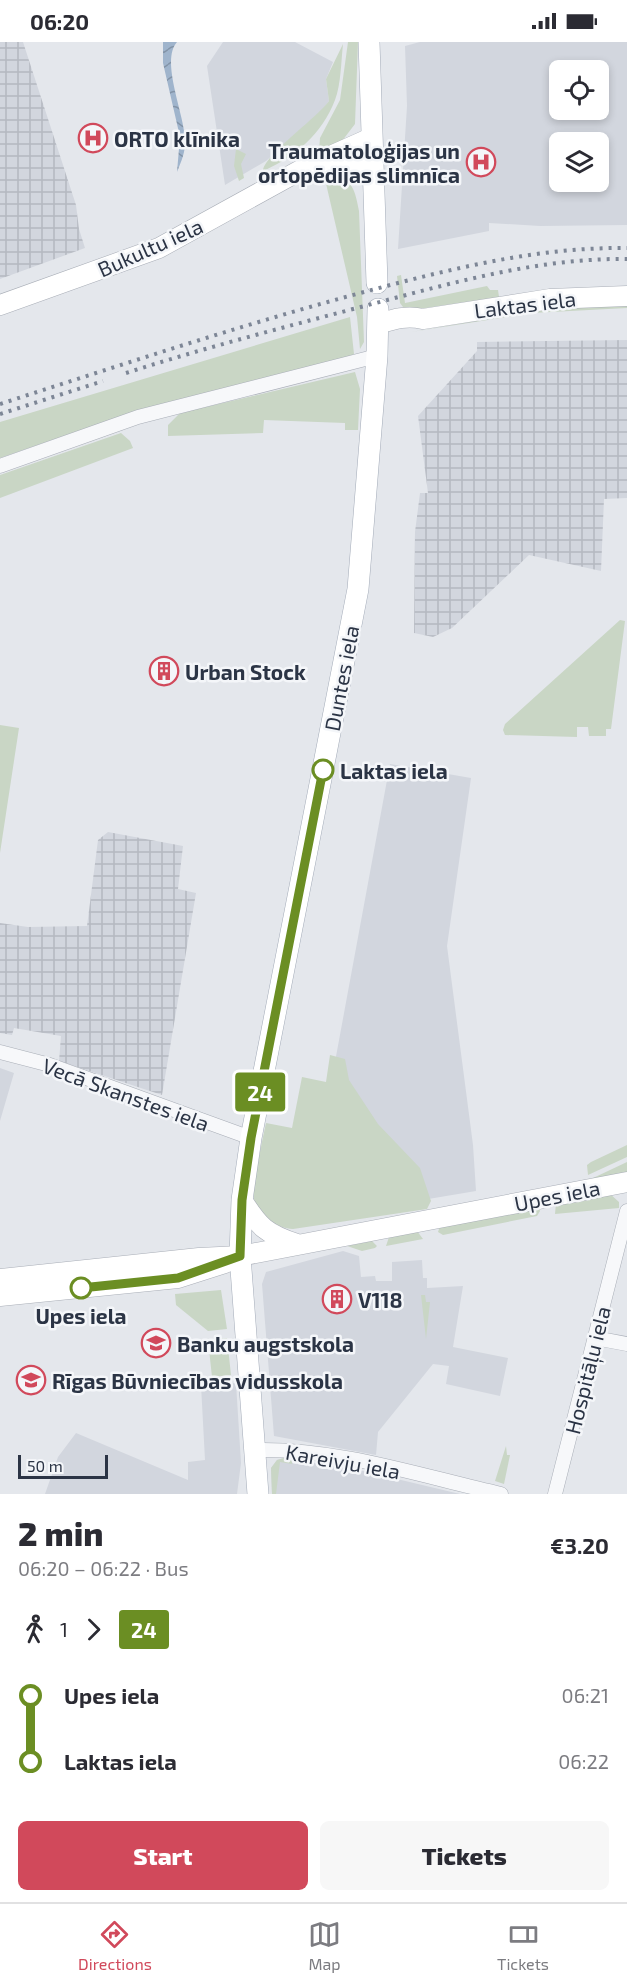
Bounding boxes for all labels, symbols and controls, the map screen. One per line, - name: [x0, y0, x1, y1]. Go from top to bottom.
- text: 06:20: [30, 8, 89, 34]
- map controls: [549, 60, 609, 192]
- button: locate: [549, 60, 609, 120]
- hospital icon: ORTO klīnika: [77, 122, 109, 154]
- place label: ORTO klīnika: [114, 126, 240, 151]
- button: layers: [549, 132, 609, 192]
- place label: Traumatoloģijas un ortopēdijas slimnīca: [258, 138, 460, 187]
- hospital icon: Traumatoloģijas un ortopēdijas slimnīca: [465, 146, 497, 178]
- street label: Bukultu iela: [93, 213, 207, 281]
- street label: Laktas iela: [473, 285, 577, 323]
- street label: Duntes iela: [319, 623, 363, 733]
- building icon: Urban Stock: [148, 655, 180, 687]
- place label: Urban Stock: [185, 659, 306, 684]
- place label: Laktas iela: [340, 758, 448, 783]
- marker: Laktas iela: [312, 759, 334, 781]
- street label: Vecā Skanstes iela: [39, 1052, 213, 1136]
- line badge: 24: [233, 1072, 287, 1112]
- text: 24: [247, 1080, 273, 1105]
- street label: Upes iela: [512, 1174, 602, 1216]
- marker: Upes iela: [70, 1277, 92, 1299]
- building icon: V118: [321, 1283, 353, 1315]
- place label: V118: [358, 1287, 403, 1312]
- place label: Upes iela: [35, 1303, 127, 1328]
- street label: Hospitāļu iela: [559, 1304, 617, 1437]
- school or university icon: Banku augstskola: [140, 1327, 172, 1359]
- place label: Banku augstskola: [177, 1331, 354, 1356]
- school or university icon: Rīgas Būvniecības vidusskola: [15, 1364, 47, 1396]
- place label: Rīgas Būvniecības vidusskola: [52, 1368, 343, 1393]
- street label: Kareivju iela: [284, 1439, 402, 1484]
- scale bar: [18, 1452, 108, 1480]
- text: 50 m: [27, 1456, 63, 1475]
- text: 2 min: [18, 1513, 103, 1553]
- text: €3.20: [550, 1532, 609, 1558]
- text: 06:20 – 06:22 · Bus: [18, 1556, 189, 1580]
- icon: walk: [18, 1613, 51, 1646]
- icon: forward: [77, 1613, 110, 1646]
- text: 1: [60, 1617, 68, 1641]
- text: 24: [131, 1617, 157, 1642]
- text: Upes iela: [64, 1682, 159, 1708]
- text: 06:21: [562, 1683, 609, 1707]
- text: Laktas iela: [64, 1748, 177, 1774]
- text: 06:22: [558, 1749, 609, 1773]
- button: Start: [18, 1821, 308, 1890]
- button: Tickets: [320, 1821, 609, 1890]
- tab: Directions: [78, 1918, 152, 1973]
- tab: Map: [308, 1918, 341, 1973]
- tab: Tickets: [497, 1918, 549, 1973]

